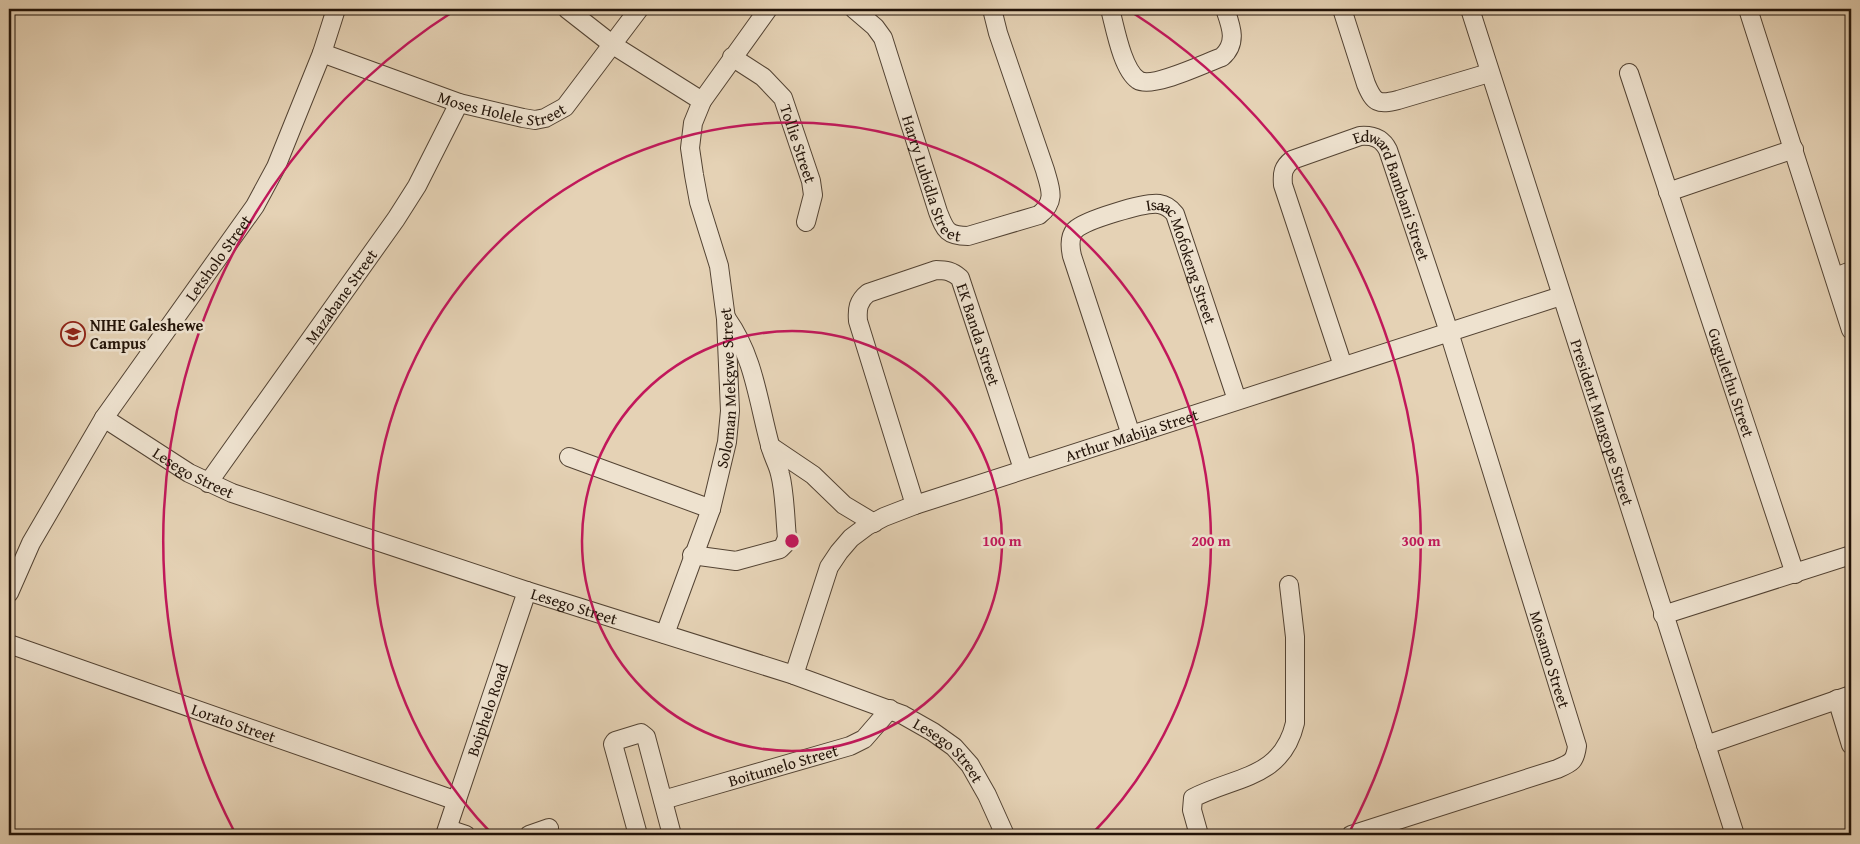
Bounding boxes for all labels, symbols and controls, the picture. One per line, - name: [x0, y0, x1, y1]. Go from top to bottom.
- street label: Moses Holele Street: [434, 84, 570, 132]
- street label: Tollie Street: [774, 101, 823, 186]
- street label: Harry Lubidla Street: [896, 112, 963, 248]
- street label: Edward Bambani Street: [1349, 124, 1436, 264]
- street label: Isaac Mofokeng Street: [1144, 192, 1223, 327]
- street label: Letsholo Street: [179, 209, 257, 306]
- street label: Mazabane Street: [299, 244, 383, 349]
- street label: EK Banda Street: [950, 280, 1007, 389]
- street label: Soloman Mekgwe Street: [709, 306, 742, 471]
- place label: NIHE Galeshewe Campus: [90, 313, 203, 355]
- school or university icon: NIHE Galeshewe Campus: [60, 321, 86, 347]
- street label: Gugulethu Street: [1702, 325, 1761, 441]
- street label: President Mangope Street: [1565, 336, 1641, 509]
- street label: Arthur Mabija Street: [1062, 402, 1202, 468]
- street label: Lesego Street: [148, 441, 238, 504]
- text: 100 m: [982, 530, 1022, 551]
- text: 200 m: [1191, 530, 1231, 551]
- text: 300 m: [1401, 530, 1441, 551]
- centre of rings: [783, 532, 801, 550]
- street label: Lesego Street: [528, 581, 621, 631]
- street label: Mosamo Street: [1524, 608, 1577, 711]
- street label: Boiphelo Road: [460, 660, 514, 759]
- street label: Lorato Street: [188, 697, 279, 749]
- street label: Lesego Street: [909, 711, 990, 788]
- street label: Boitumelo Street: [725, 738, 841, 793]

